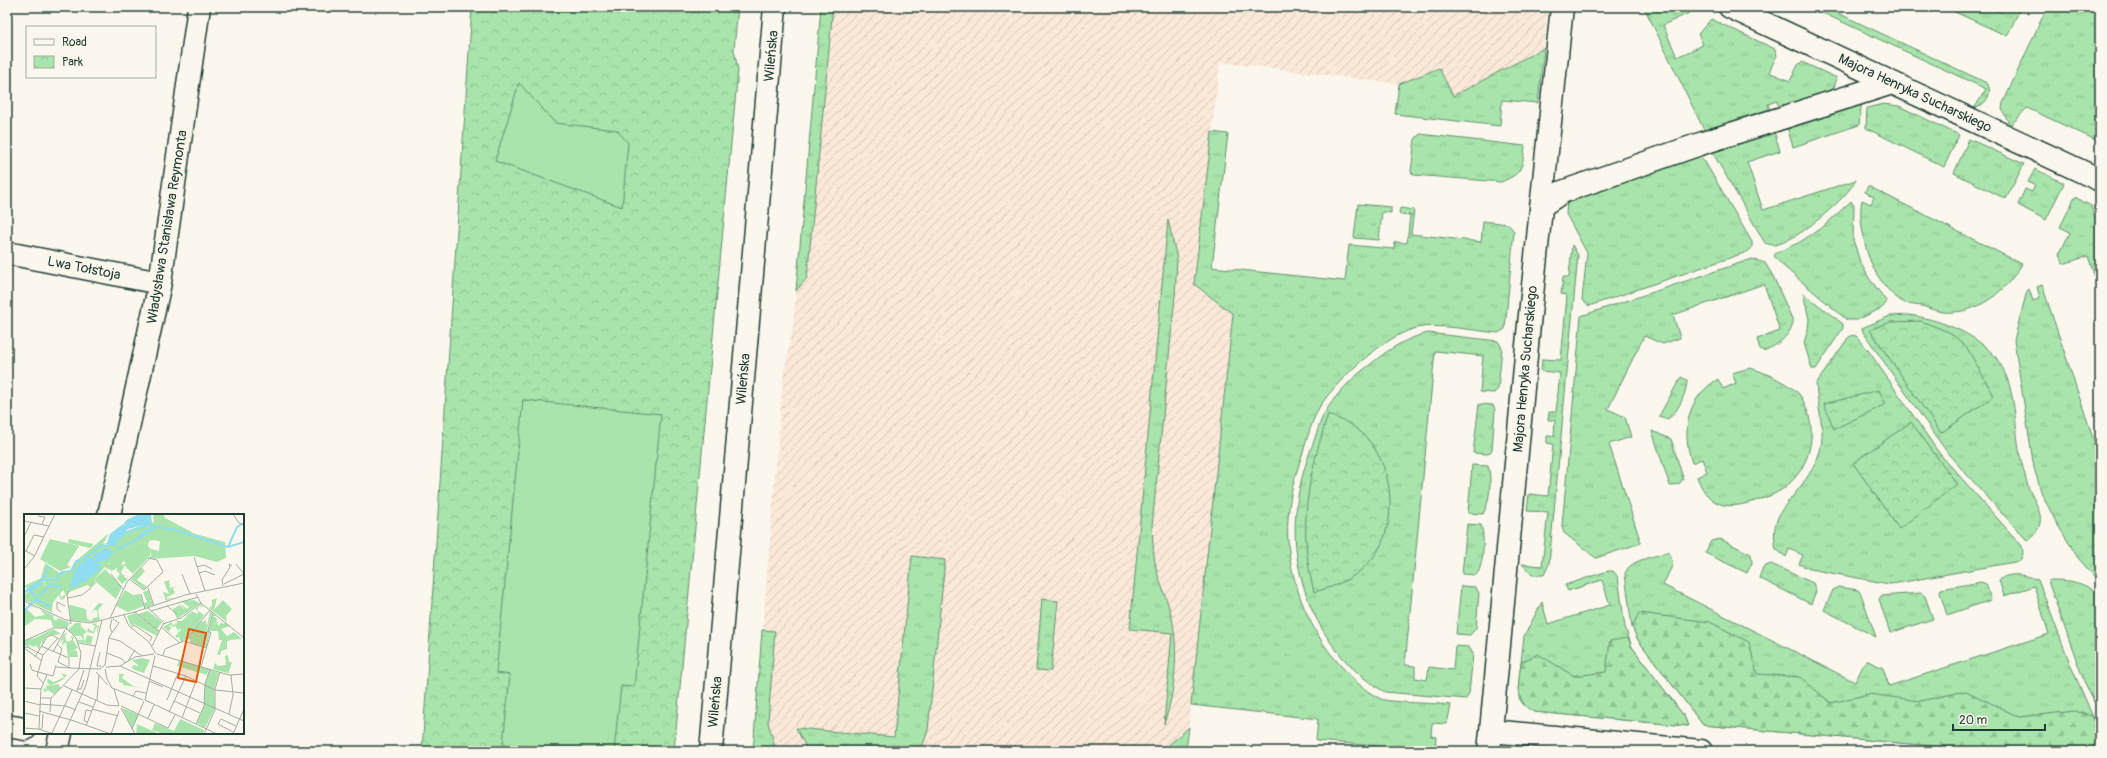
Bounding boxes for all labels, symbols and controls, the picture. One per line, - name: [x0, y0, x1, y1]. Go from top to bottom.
- legend: [26, 26, 156, 78]
- street label: Wileńska: [760, 30, 782, 82]
- text: Road: [62, 35, 87, 50]
- street label: Majora Henryka Sucharskiego: [1835, 50, 1995, 136]
- text: Park: [62, 55, 83, 70]
- street label: Władysława Stanisława Reymonta: [143, 129, 191, 325]
- street label: Lwa Tołstoja: [46, 253, 122, 283]
- street label: Majora Henryka Sucharskiego: [1509, 284, 1541, 453]
- street label: Wileńska: [732, 353, 754, 405]
- inset map: [24, 514, 244, 734]
- street label: Wileńska: [704, 676, 726, 728]
- scale bar: [1953, 706, 2045, 732]
- text: 20 m: [1959, 713, 1988, 728]

